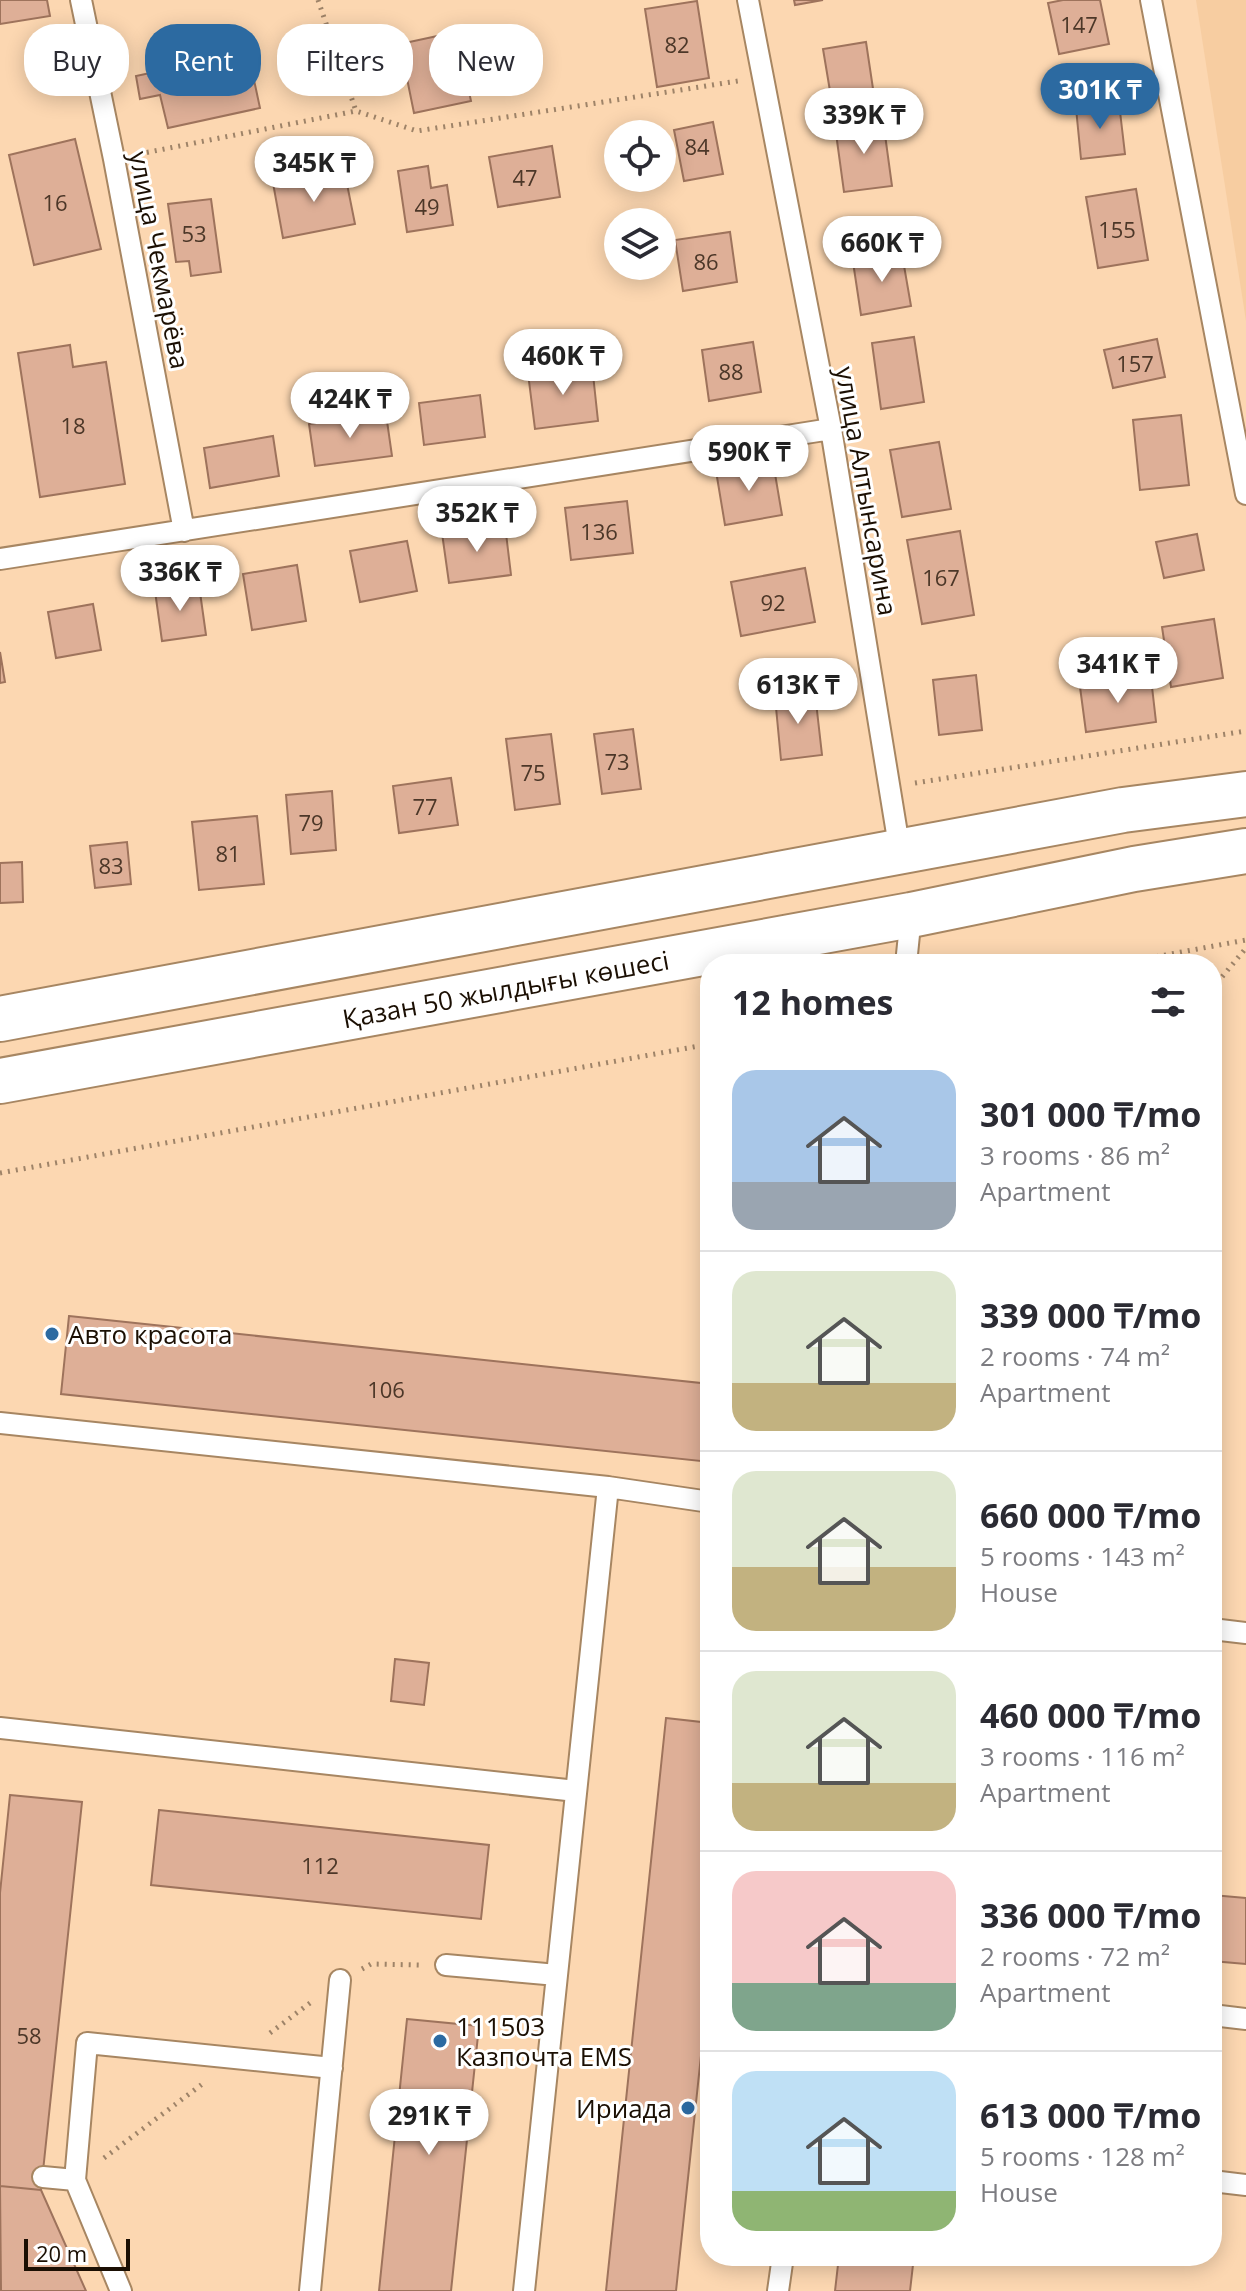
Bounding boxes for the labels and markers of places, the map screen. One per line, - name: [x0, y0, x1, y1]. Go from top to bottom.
- pin: 301K ₸: [1035, 63, 1165, 131]
- pin: 339K ₸: [799, 88, 929, 156]
- pin: 345K ₸: [249, 136, 379, 204]
- pin: 660K ₸: [817, 216, 947, 284]
- pin: 460K ₸: [498, 329, 628, 397]
- pin: 424K ₸: [285, 372, 415, 440]
- pin: 590K ₸: [684, 425, 814, 493]
- pin: 352K ₸: [412, 486, 542, 554]
- pin: 336K ₸: [115, 545, 245, 613]
- pin: 341K ₸: [1053, 637, 1183, 705]
- pin: 613K ₸: [733, 658, 863, 726]
- place label: Авто красота: [68, 1316, 233, 1352]
- marker: Авто красота: [43, 1325, 61, 1343]
- place label: 111503 Казпочта EMS: [456, 2008, 632, 2074]
- marker: 111503 Казпочта EMS: [431, 2032, 449, 2050]
- pin: 291K ₸: [364, 2089, 494, 2157]
- place label: Ириада: [576, 2090, 672, 2126]
- marker: Ириада: [679, 2099, 697, 2117]

